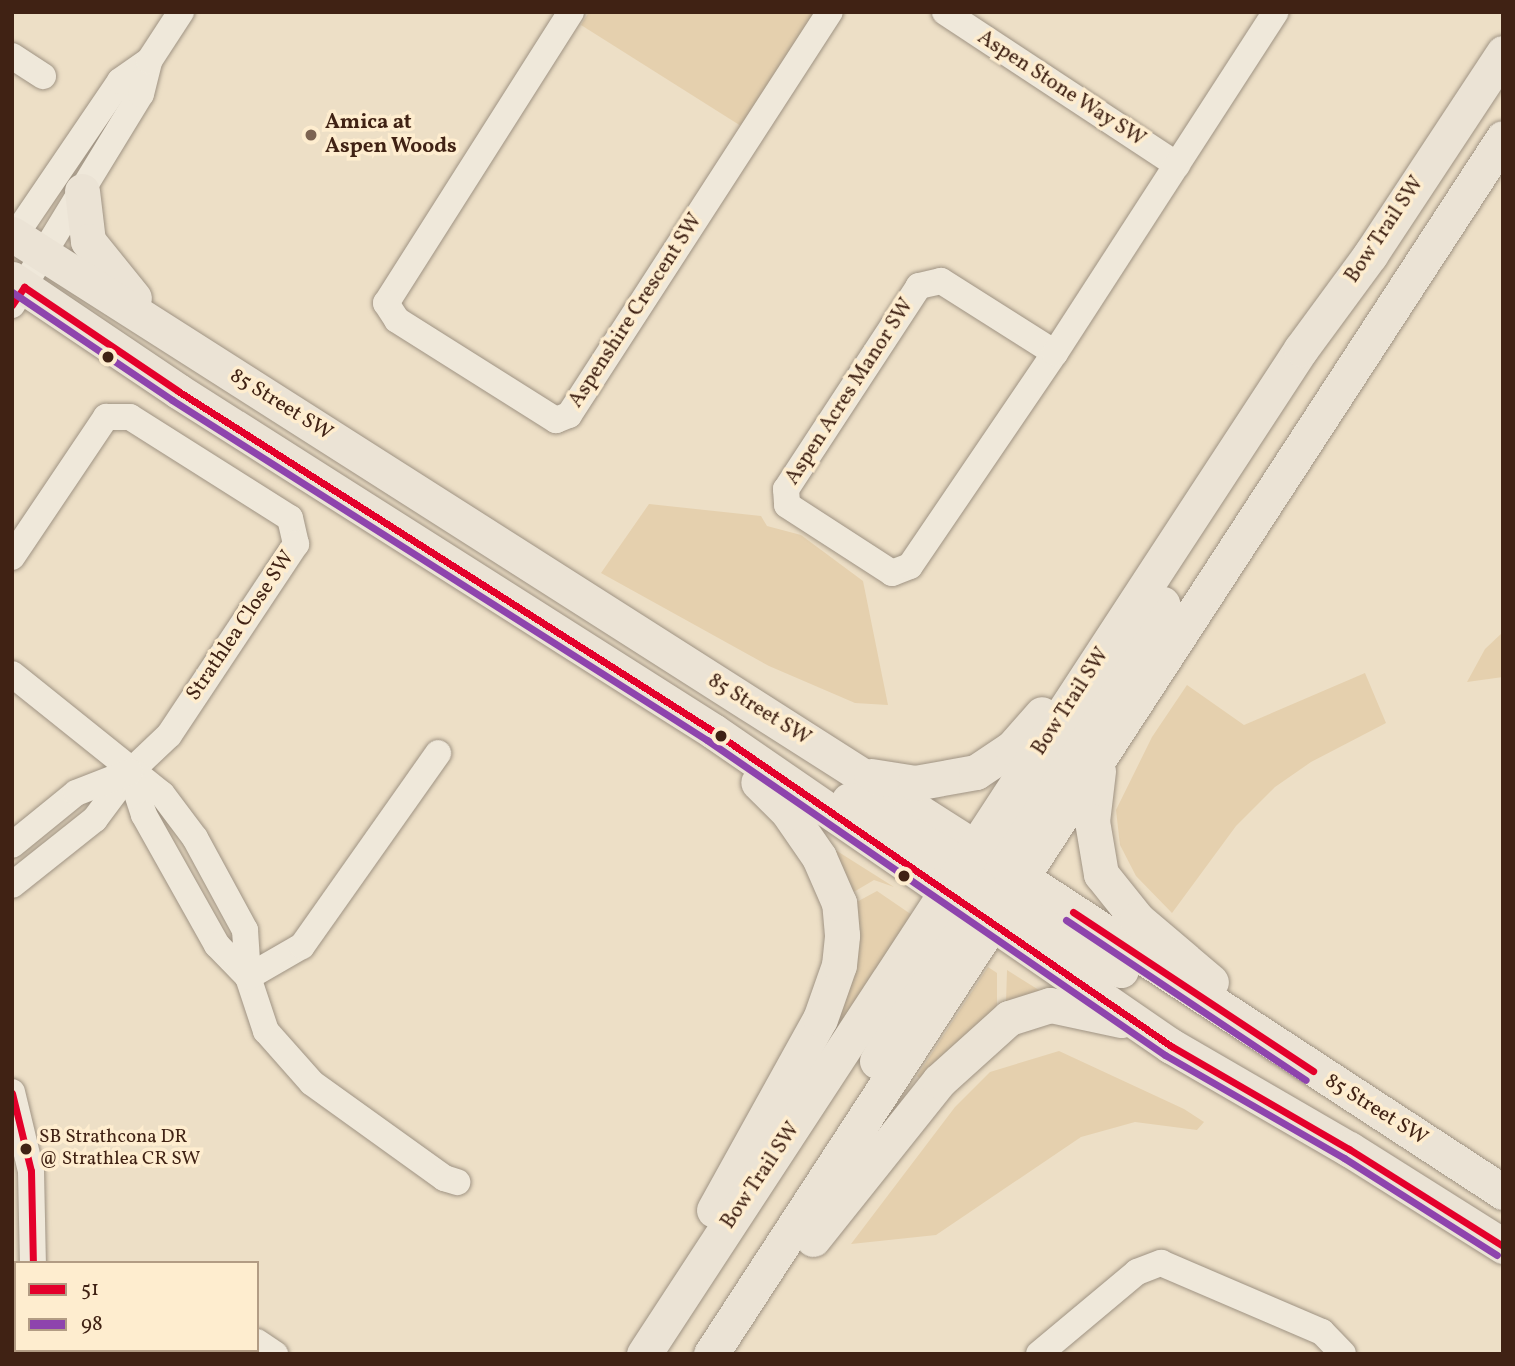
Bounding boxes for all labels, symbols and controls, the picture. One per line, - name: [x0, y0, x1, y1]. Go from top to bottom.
- street label: Aspen Stone Way SW: [972, 25, 1150, 153]
- place label: Amica at Aspen Woods: [325, 110, 457, 160]
- marker: Amica at Aspen Woods: [303, 127, 319, 143]
- street label: Bow Trail SW: [1340, 171, 1430, 289]
- street label: Aspenshire Crescent SW: [564, 209, 708, 413]
- street label: Aspen Acres Manor SW: [780, 294, 920, 490]
- unlabelled marker: [101, 350, 115, 364]
- street label: 85 Street SW: [225, 364, 337, 446]
- street label: Strathlea Close SW: [182, 546, 300, 706]
- street label: Bow Trail SW: [1027, 643, 1115, 761]
- street label: 85 Street SW: [703, 669, 815, 751]
- unlabelled marker: [714, 729, 728, 743]
- unlabelled marker: [897, 869, 911, 883]
- street label: 85 Street SW: [1320, 1069, 1432, 1151]
- street label: Bow Trail SW: [716, 1117, 806, 1235]
- place label: SB Strathcona DR @ Strathlea CR SW: [39, 1127, 200, 1171]
- marker: SB Strathcona DR @ Strathlea CR SW: [19, 1142, 33, 1156]
- legend: [14, 1261, 259, 1352]
- text: 51: [81, 1275, 99, 1304]
- text: 98: [81, 1310, 103, 1339]

